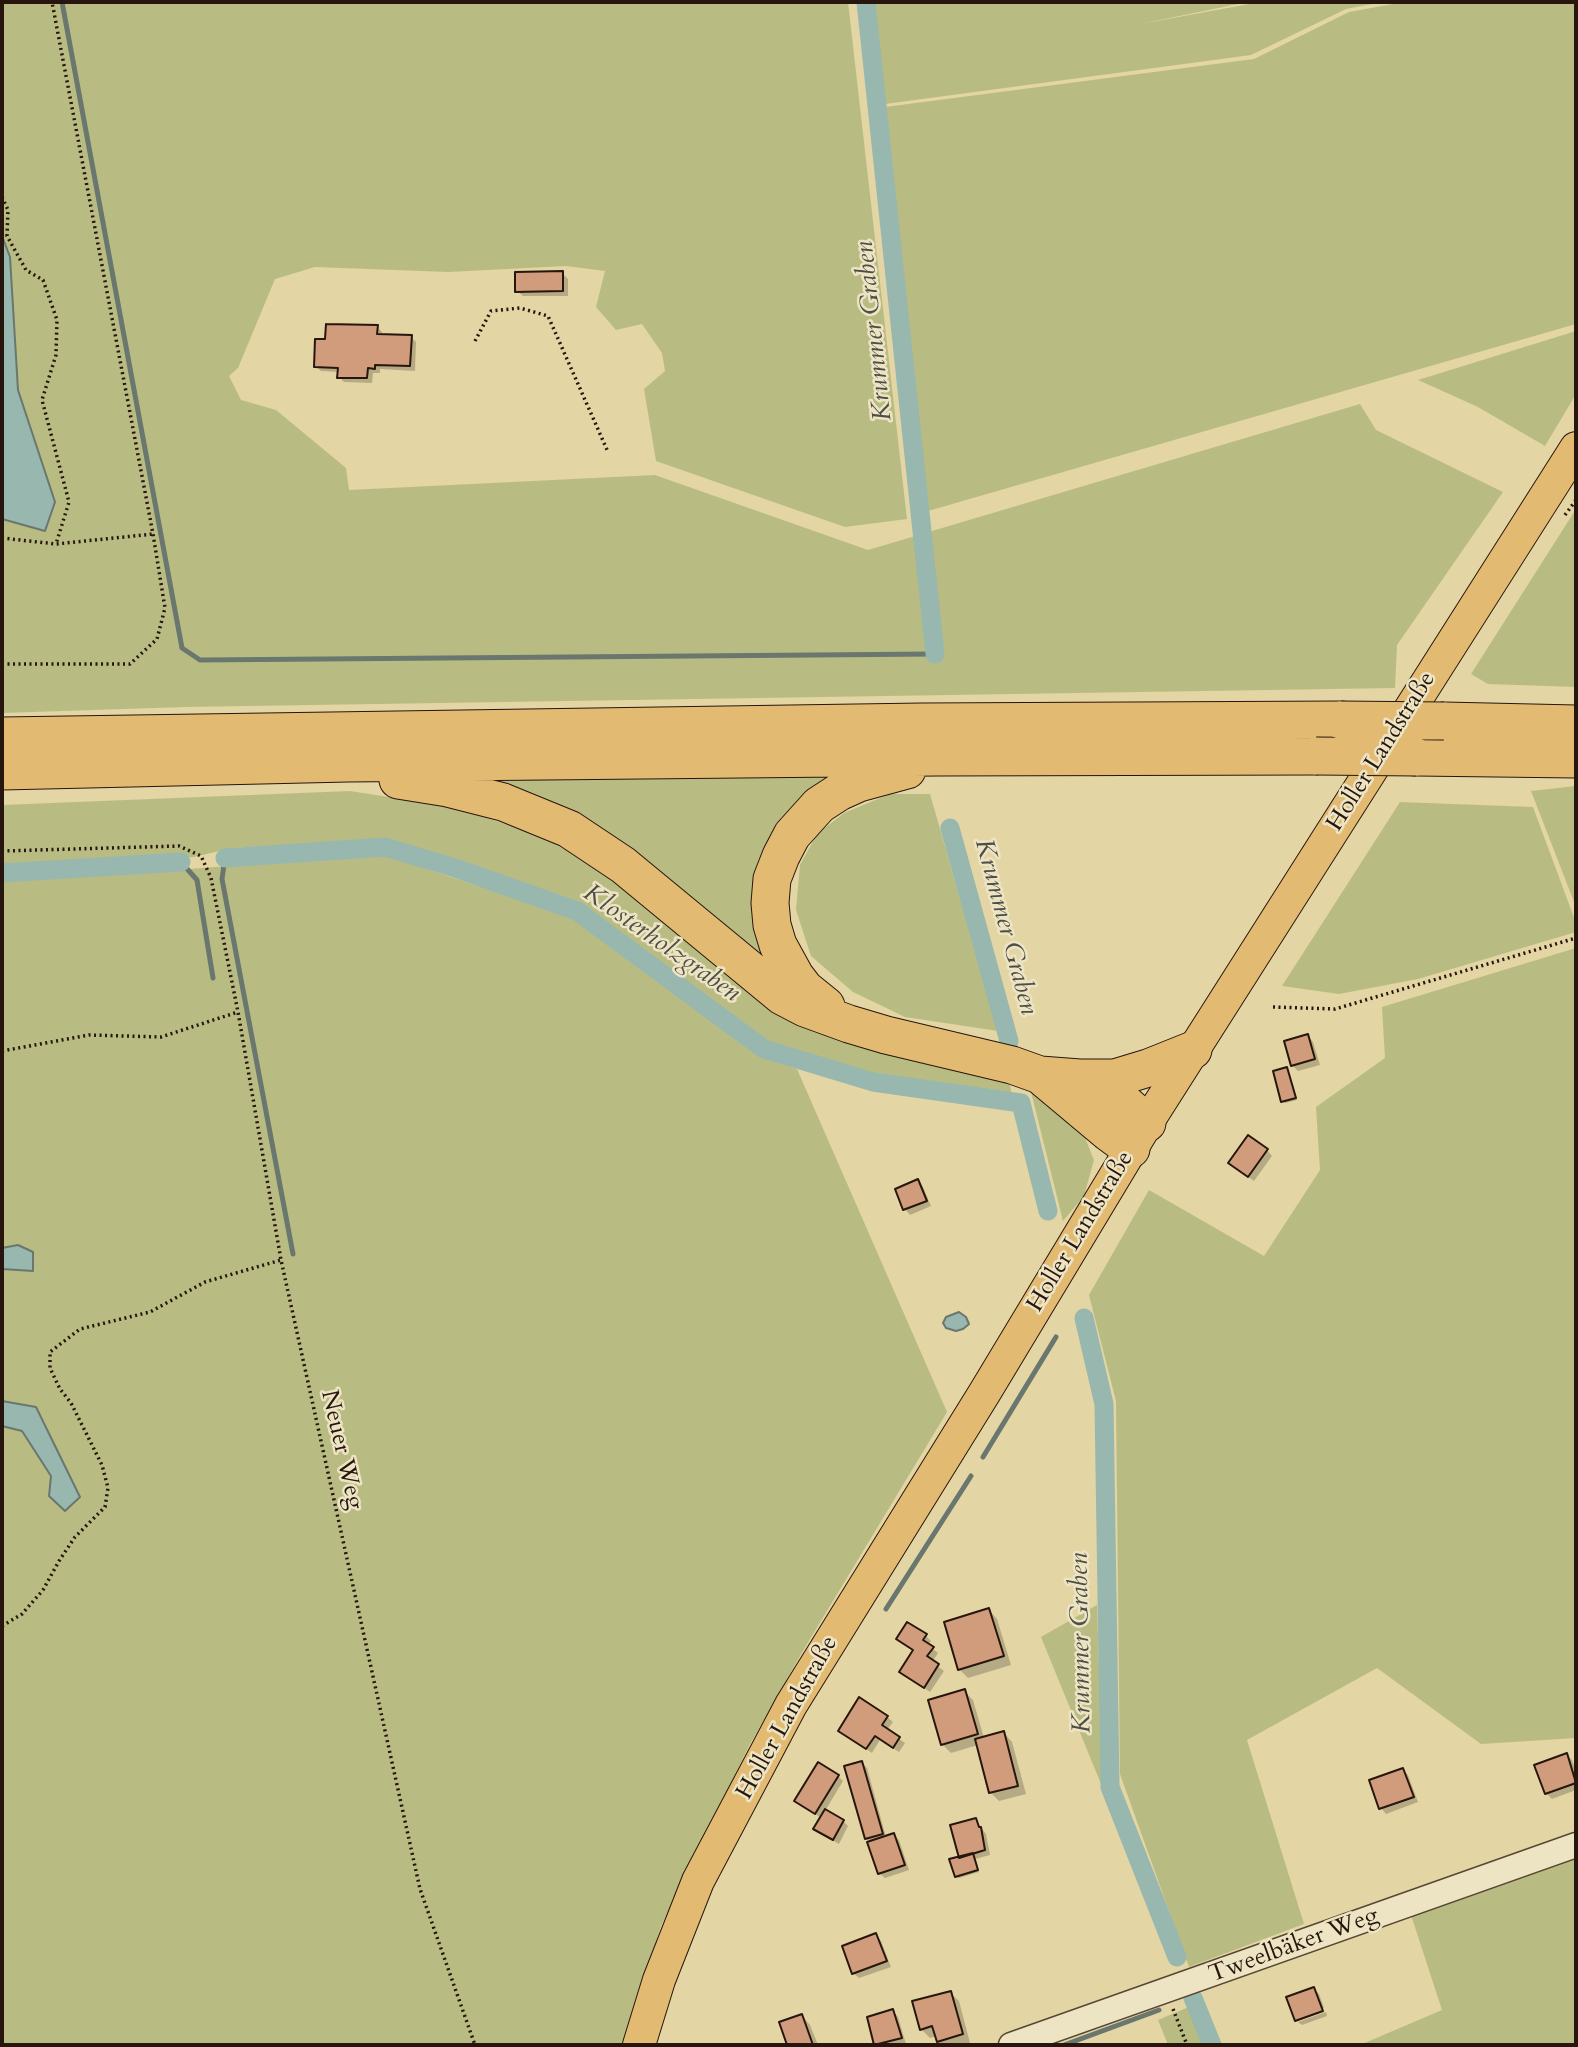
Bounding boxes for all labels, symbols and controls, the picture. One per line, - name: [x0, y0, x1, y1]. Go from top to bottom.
- water label: Krummer Graben: [850, 240, 900, 422]
- street label: Holler Landstraße: [1321, 667, 1443, 837]
- water label: Krummer Graben: [967, 836, 1043, 1018]
- water label: Klosterholzgraben: [576, 878, 746, 1010]
- street label: Holler Landstraße: [1022, 1146, 1140, 1318]
- street label: Neuer Weg: [313, 1388, 369, 1512]
- water label: Krummer Graben: [1065, 1552, 1099, 1734]
- street label: Holler Landstraße: [731, 1631, 845, 1805]
- street label: Tweelbäker Weg: [1205, 1902, 1383, 1990]

